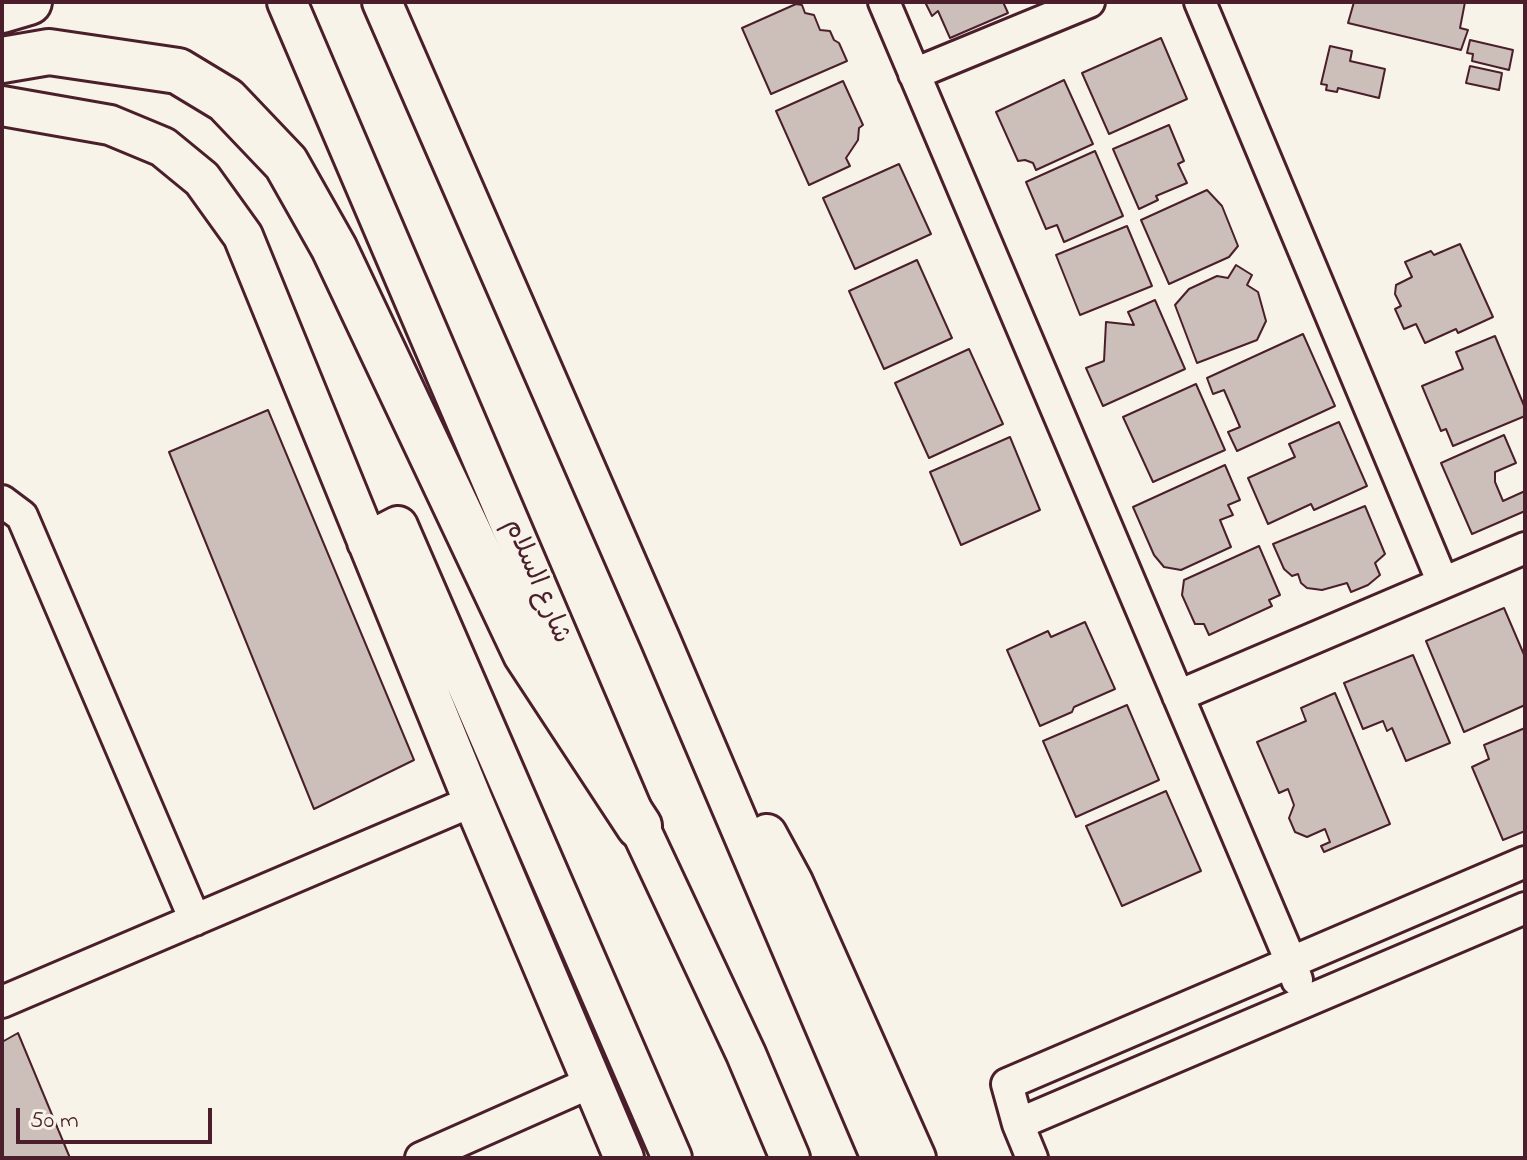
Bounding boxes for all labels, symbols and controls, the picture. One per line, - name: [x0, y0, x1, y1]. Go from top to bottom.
- street label: شارع السلام: [495, 515, 575, 649]
- scale bar: [20, 1092, 216, 1142]
- text: 50 m: [30, 1104, 79, 1139]

